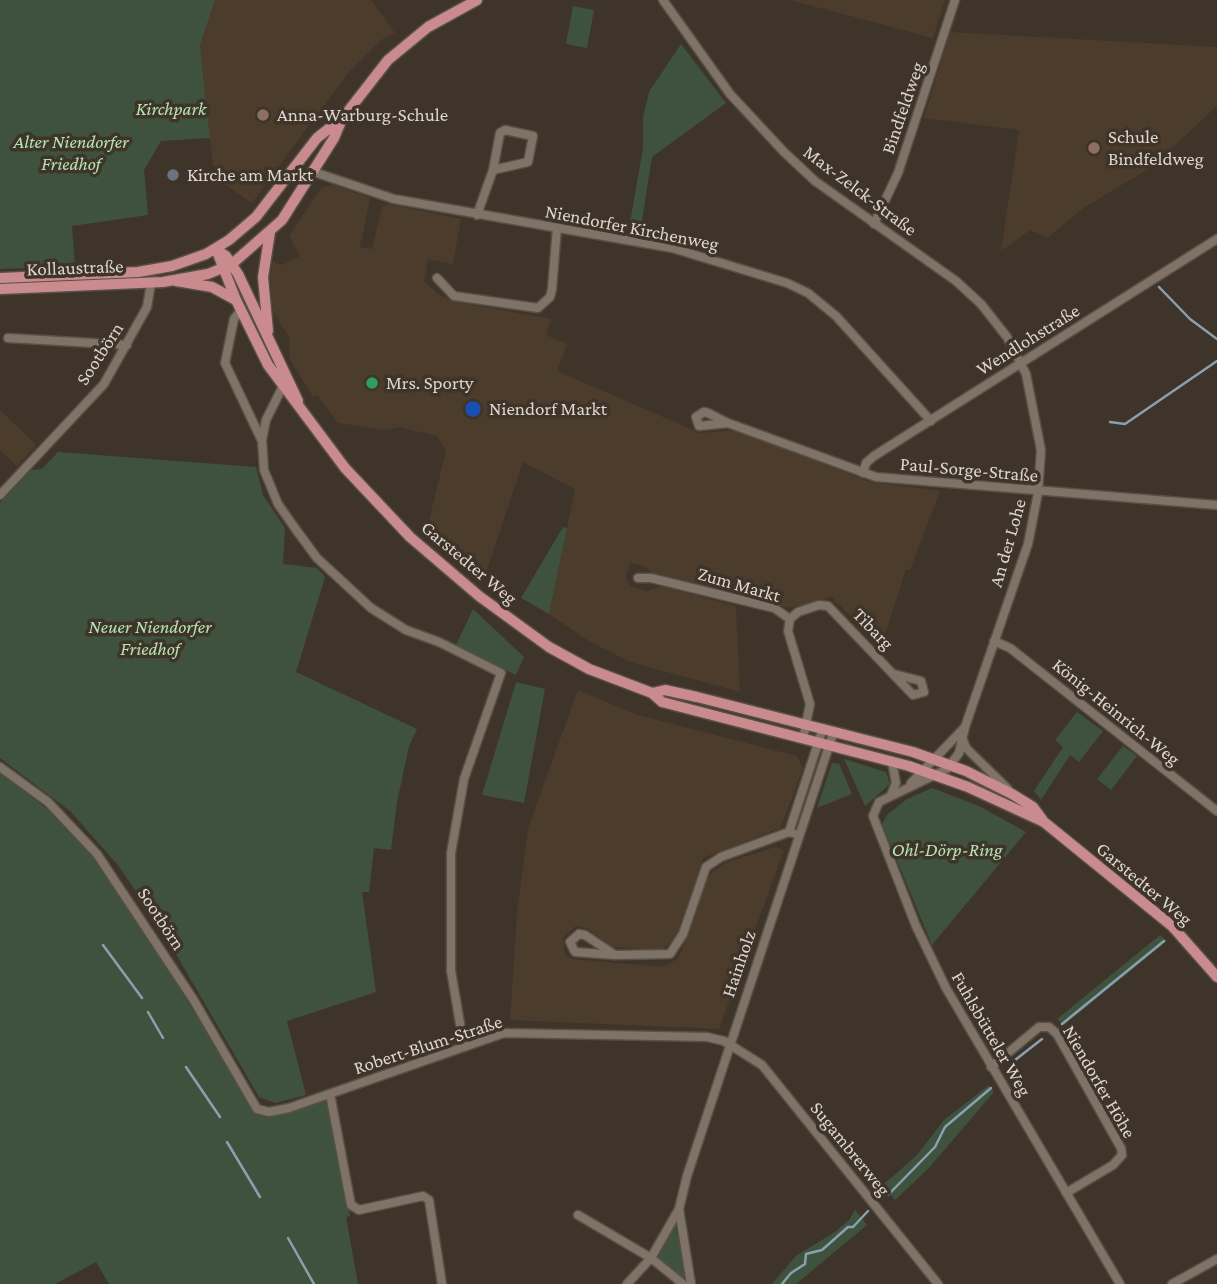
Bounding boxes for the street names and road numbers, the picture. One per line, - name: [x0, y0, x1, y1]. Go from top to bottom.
- street label: Bindfeldweg: [877, 59, 929, 157]
- street label: Max-Zelck-Straße: [799, 141, 921, 241]
- street label: Niendorfer Kirchenweg: [543, 200, 721, 256]
- street label: Kollaustraße: [26, 255, 124, 281]
- street label: Wendlohstraße: [972, 299, 1084, 381]
- street label: Sootbörn: [71, 318, 129, 390]
- street label: Paul-Sorge-Straße: [899, 453, 1039, 487]
- street label: An der Lohe: [985, 496, 1031, 590]
- street label: Garstedter Weg: [416, 516, 522, 610]
- street label: Zum Markt: [695, 562, 783, 608]
- street label: Tibarg: [848, 603, 898, 655]
- street label: König-Heinrich-Weg: [1048, 654, 1184, 770]
- street label: Garstedter Weg: [1091, 837, 1197, 931]
- street label: Sootbörn: [132, 883, 190, 955]
- street label: Hainholz: [717, 928, 761, 1000]
- street label: Fuhlsbütteler Weg: [946, 968, 1036, 1100]
- street label: Robert-Blum-Straße: [351, 1010, 505, 1080]
- street label: Niendorfer Höhe: [1057, 1021, 1141, 1143]
- street label: Sugambrerweg: [805, 1097, 895, 1201]

